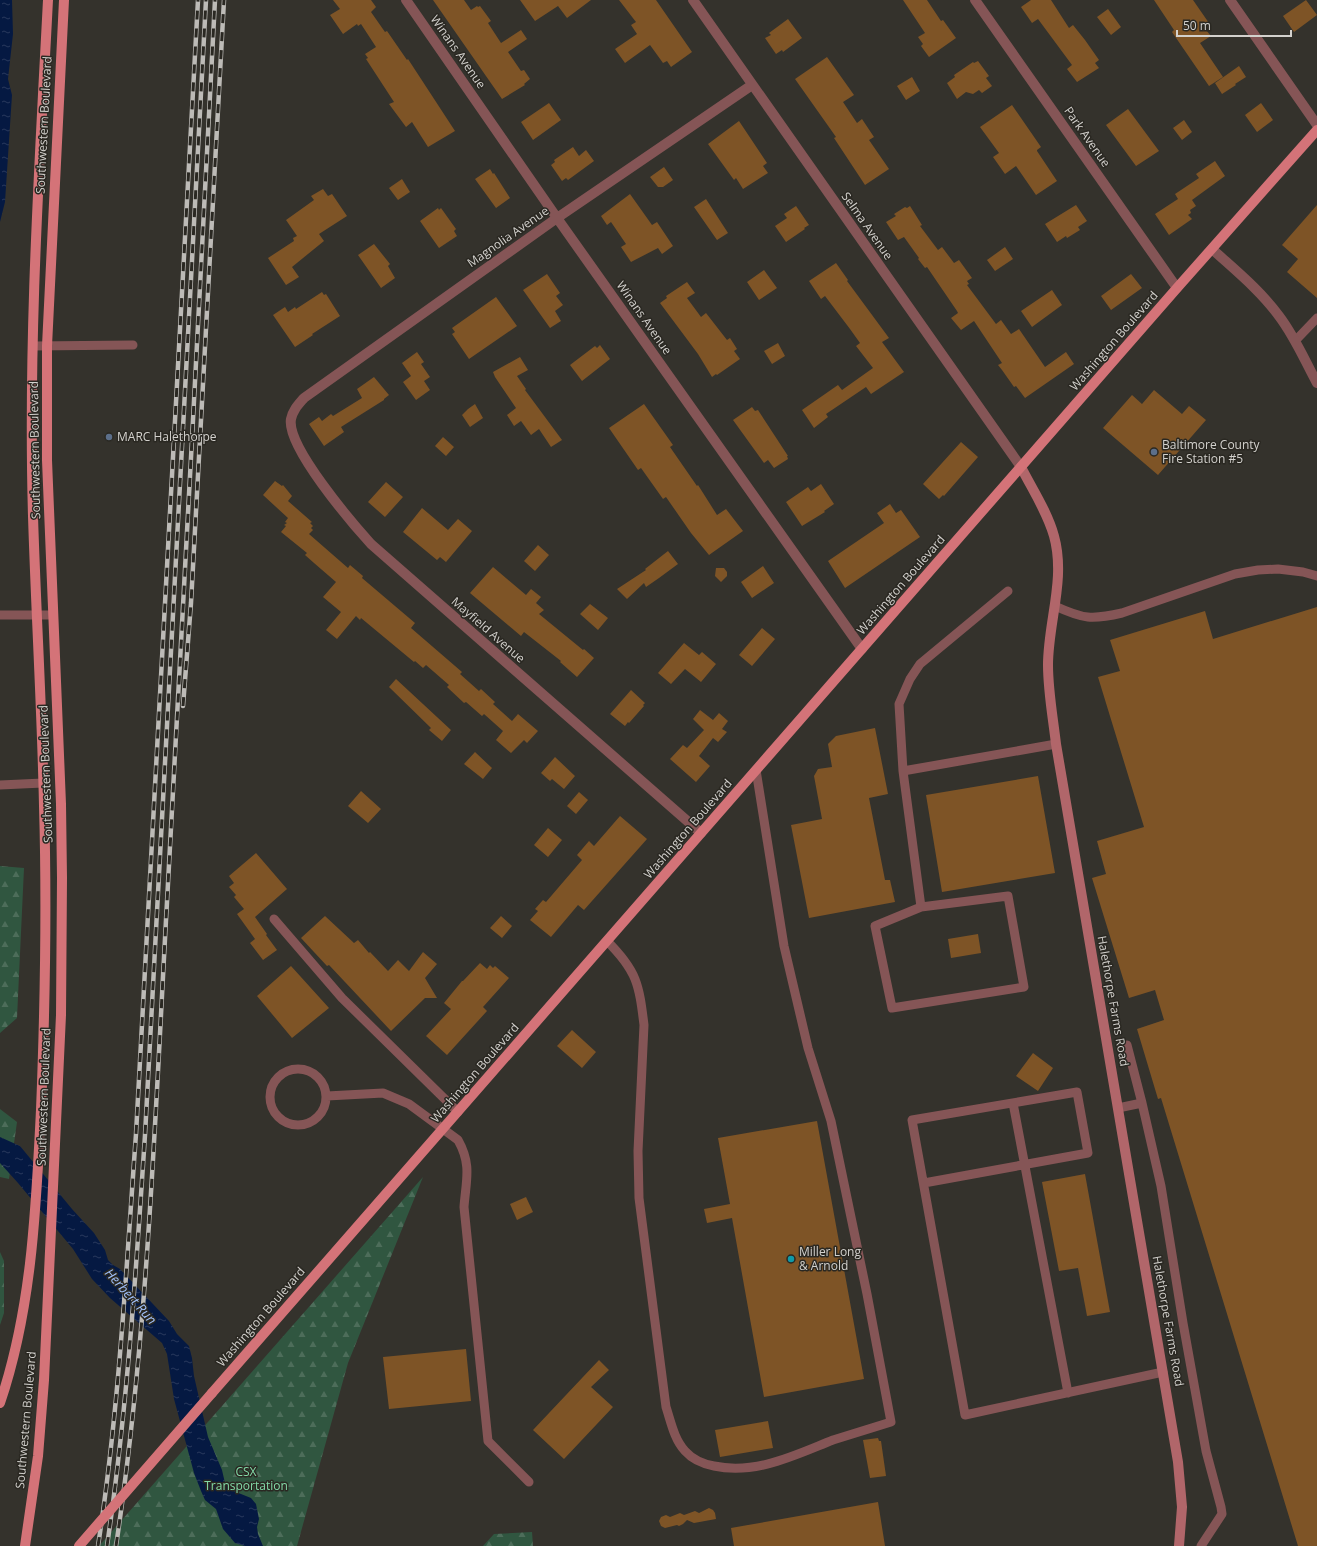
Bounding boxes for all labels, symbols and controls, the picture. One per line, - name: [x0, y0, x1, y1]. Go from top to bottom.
- street label: Winans Avenue: [427, 12, 490, 92]
- scale bar: [1177, 12, 1291, 38]
- text: 50 m: [1183, 17, 1211, 34]
- street label: Southwestern Boulevard: [31, 56, 56, 194]
- street label: Park Avenue: [1060, 103, 1115, 170]
- street label: Selma Avenue: [838, 188, 897, 263]
- street label: Magnolia Avenue: [463, 202, 552, 271]
- street label: Winans Avenue: [613, 278, 676, 358]
- street label: Washington Boulevard: [1066, 287, 1162, 394]
- street label: Southwestern Boulevard: [25, 381, 44, 519]
- place label: MARC Halethorpe: [117, 428, 217, 445]
- marker: MARC Halethorpe: [104, 432, 114, 442]
- place label: Baltimore County Fire Station #5: [1162, 436, 1261, 467]
- marker: Baltimore County Fire Station #5: [1149, 447, 1159, 457]
- street label: Washington Boulevard: [853, 531, 949, 638]
- street label: Mayfield Avenue: [448, 593, 529, 667]
- street label: Southwestern Boulevard: [35, 705, 56, 843]
- street label: Washington Boulevard: [640, 775, 736, 882]
- street label: Halethorpe Farms Road: [1094, 934, 1133, 1068]
- street label: Washington Boulevard: [427, 1019, 523, 1126]
- street label: Southwestern Boulevard: [33, 1028, 54, 1166]
- place label: Miller Long & Arnold: [799, 1243, 861, 1274]
- marker: Miller Long & Arnold: [786, 1254, 796, 1264]
- street label: Halethorpe Farms Road: [1149, 1254, 1188, 1388]
- street label: Washington Boulevard: [213, 1263, 309, 1370]
- water label: Herbert Run: [101, 1264, 161, 1328]
- street label: Southwestern Boulevard: [11, 1351, 40, 1489]
- park label: CSX Transportation: [204, 1463, 288, 1494]

